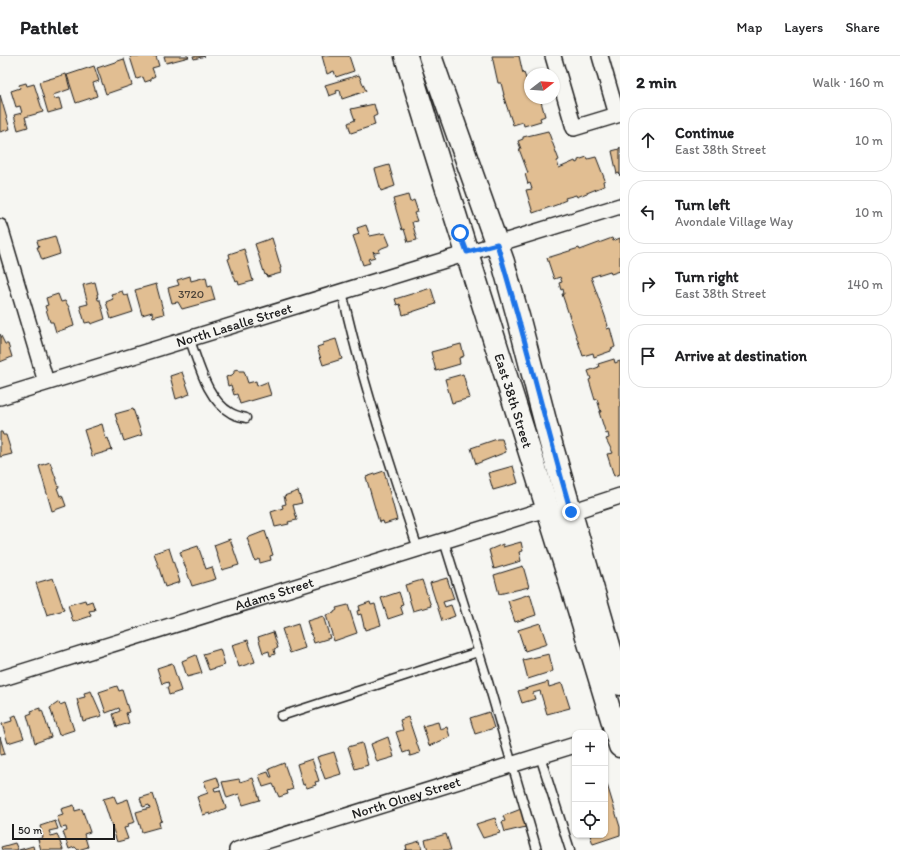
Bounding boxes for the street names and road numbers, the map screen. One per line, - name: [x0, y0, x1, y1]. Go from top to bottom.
- street label: North Lasalle Street: [174, 299, 294, 351]
- street label: East 38th Street: [490, 351, 536, 450]
- street label: Adams Street: [233, 574, 316, 614]
- street label: North Olney Street: [350, 773, 463, 823]

